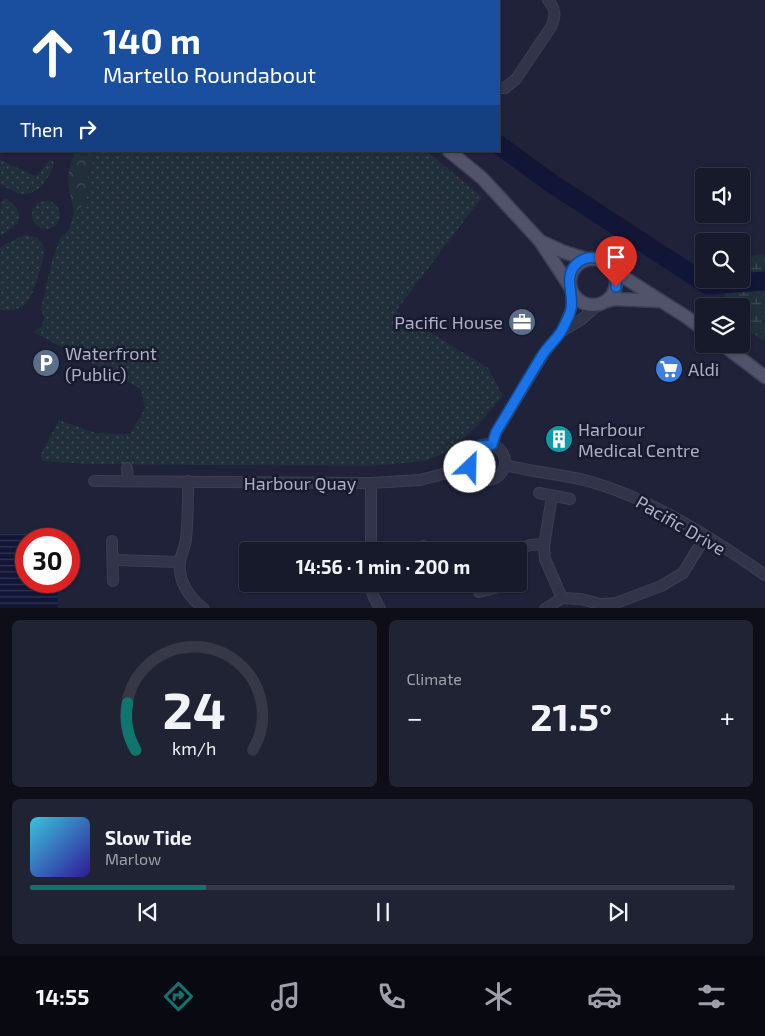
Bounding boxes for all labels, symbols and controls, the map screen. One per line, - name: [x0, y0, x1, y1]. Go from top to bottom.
- text: 140 m: [103, 19, 201, 61]
- icon: ahead: [20, 20, 85, 85]
- text: Martello Roundabout: [103, 61, 316, 87]
- icon: right: [73, 115, 101, 143]
- text: Then: [20, 118, 63, 141]
- map controls: [695, 168, 750, 353]
- button: sound: [695, 168, 750, 223]
- button: search: [695, 233, 750, 288]
- pin: [595, 236, 637, 287]
- icon: arrive: [602, 243, 630, 271]
- button: layers: [695, 298, 750, 353]
- office icon: Pacific House: [507, 307, 537, 337]
- place label: Pacific House: [394, 311, 503, 333]
- place label: Waterfront (Public): [65, 342, 157, 385]
- parking icon: Waterfront (Public): [31, 348, 61, 378]
- supermarket icon: Aldi: [654, 354, 684, 384]
- place label: Aldi: [688, 358, 719, 380]
- place label: Harbour Medical Centre: [578, 418, 700, 461]
- building icon: Harbour Medical Centre: [544, 424, 574, 454]
- position arrow: [443, 440, 495, 492]
- street label: Harbour Quay: [244, 472, 357, 494]
- street label: Pacific Drive: [632, 490, 730, 560]
- speed limit sign: 30: [15, 528, 80, 593]
- text: 14:56 · 1 min · 200 m: [296, 555, 470, 578]
- text: Climate: [407, 669, 462, 688]
- text: 24: [163, 677, 226, 739]
- text: 21.5°: [530, 693, 612, 739]
- text: −: [407, 700, 423, 734]
- text: +: [720, 700, 735, 734]
- text: km/h: [172, 737, 216, 759]
- text: Slow Tide: [105, 826, 192, 849]
- text: Marlow: [105, 849, 161, 868]
- icon: previous: [134, 898, 162, 926]
- icon: pause: [369, 898, 397, 926]
- icon: next: [604, 898, 632, 926]
- icon: directions: [161, 979, 196, 1014]
- icon: music: [268, 979, 303, 1014]
- icon: phone: [374, 979, 409, 1014]
- icon: climate: [481, 979, 516, 1014]
- icon: car: [587, 979, 622, 1014]
- icon: filters: [694, 979, 729, 1014]
- text: 14:55: [36, 983, 89, 1009]

